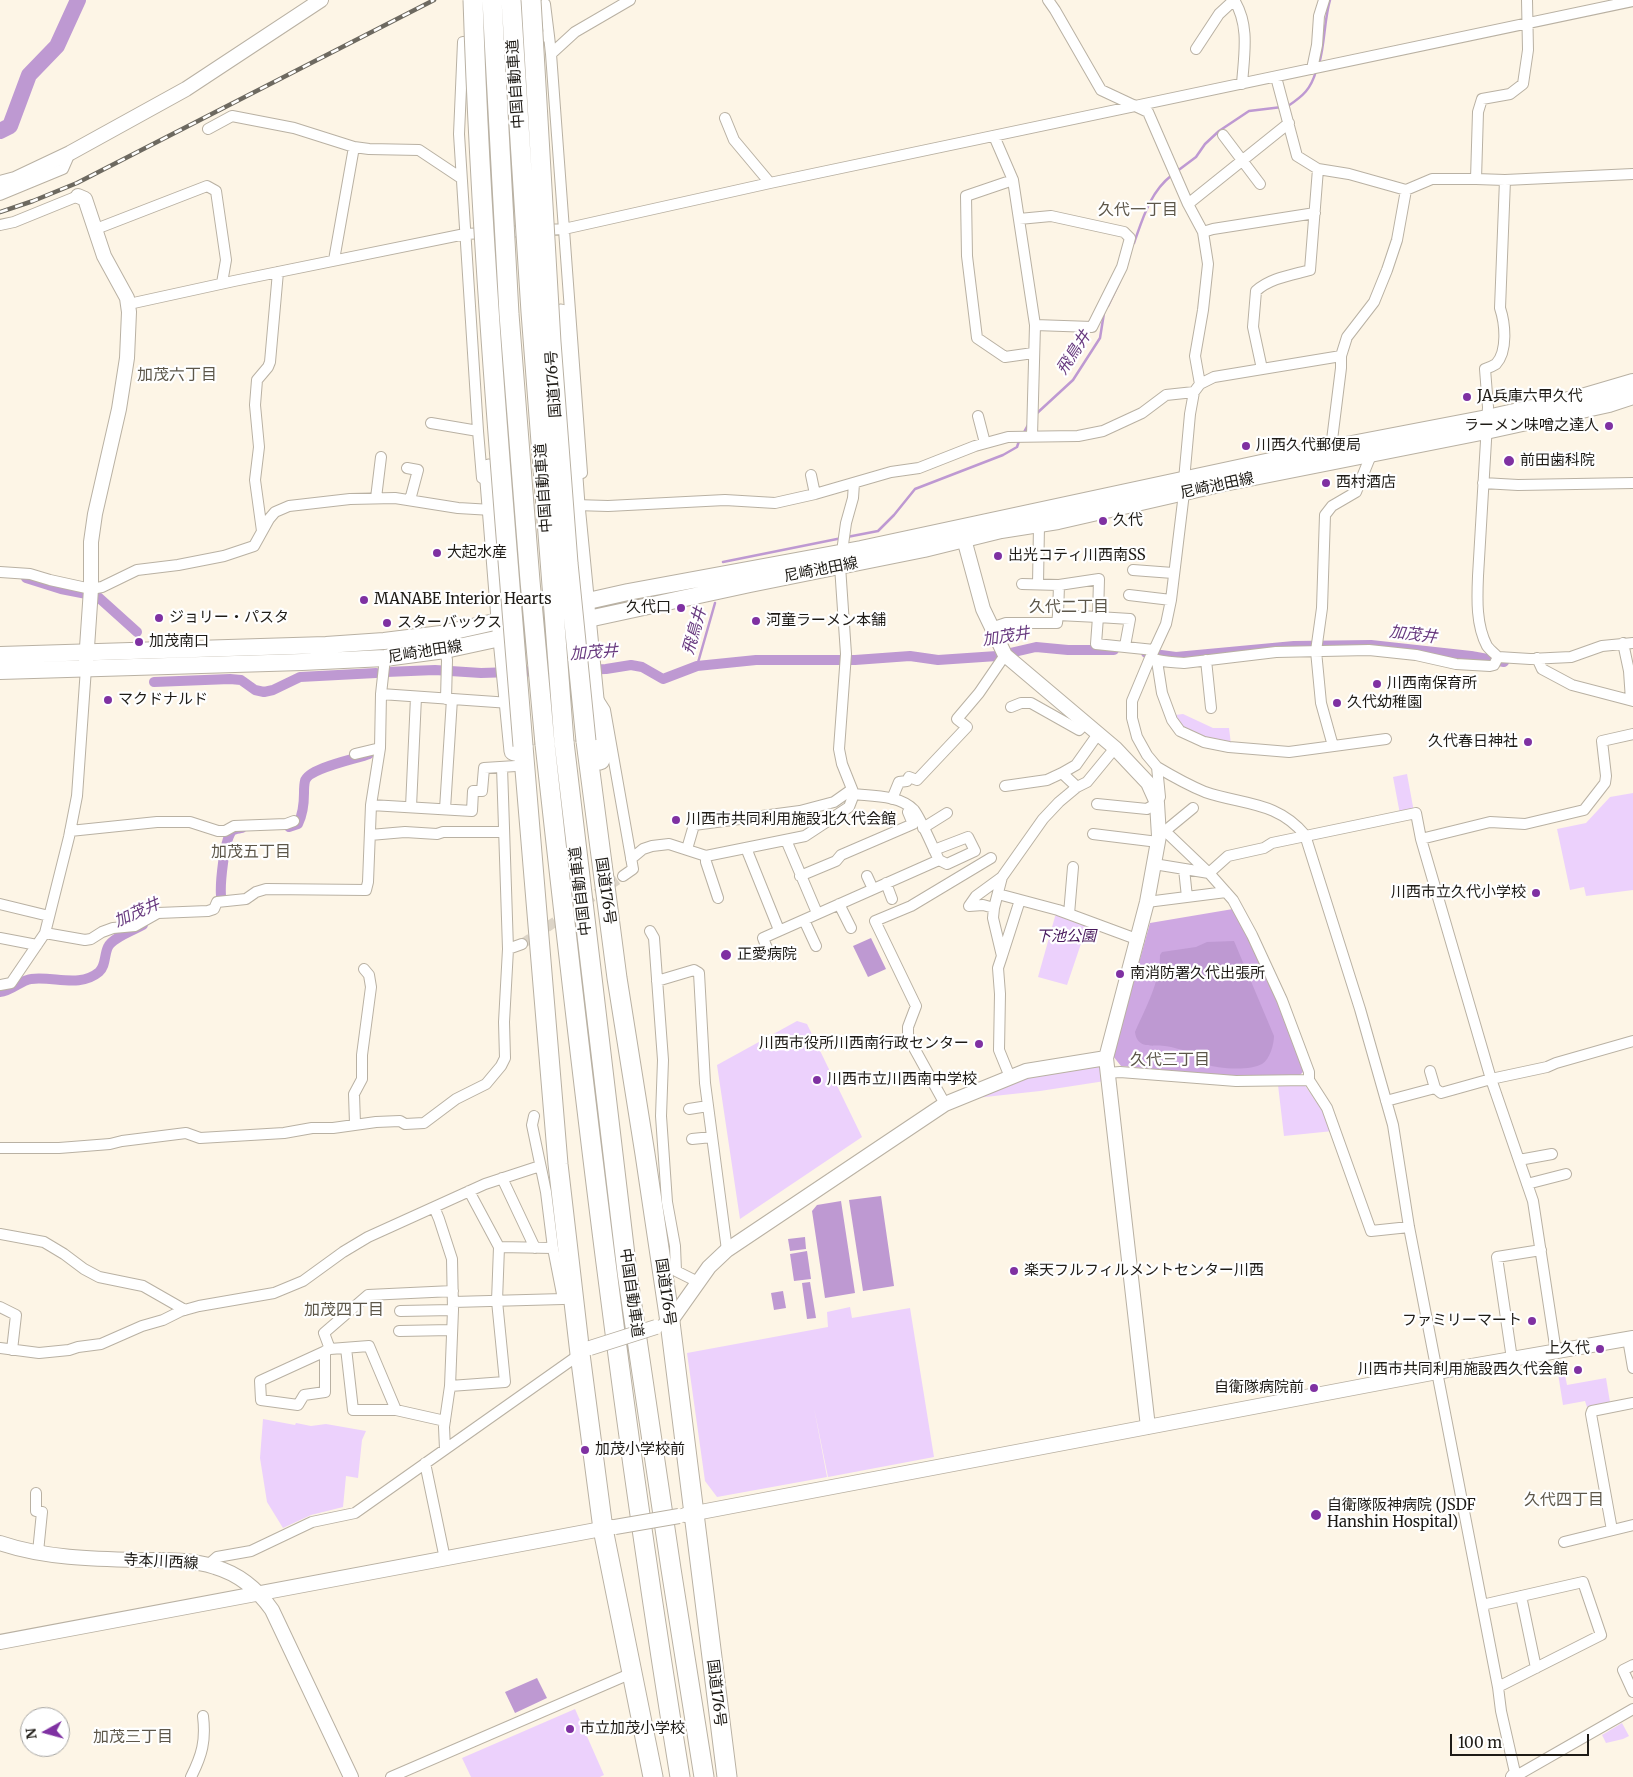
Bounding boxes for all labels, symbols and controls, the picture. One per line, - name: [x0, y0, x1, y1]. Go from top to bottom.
- street label: 中国自動車道: [504, 38, 528, 130]
- district label: 久代一丁目: [1098, 200, 1178, 220]
- water label: 飛鳥井: [1053, 328, 1095, 378]
- street label: 国道176号: [543, 350, 565, 418]
- district label: 加茂六丁目: [137, 365, 217, 385]
- place label: JA兵庫六甲久代: [1477, 388, 1583, 406]
- marker: JA兵庫六甲久代: [1461, 391, 1473, 403]
- place label: ラーメン味噌之達人: [1464, 417, 1599, 435]
- marker: ラーメン味噌之達人: [1603, 420, 1615, 432]
- place label: 川西久代郵便局: [1256, 437, 1361, 455]
- marker: 川西久代郵便局: [1240, 440, 1252, 452]
- street label: 中国自動車道: [532, 442, 556, 534]
- place label: 前田歯科院: [1520, 452, 1595, 470]
- marker: 前田歯科院: [1502, 454, 1516, 468]
- street label: 尼崎池田線: [1178, 469, 1256, 503]
- place label: 西村酒店: [1336, 474, 1396, 492]
- marker: 西村酒店: [1320, 477, 1332, 489]
- place label: 久代: [1113, 512, 1143, 530]
- marker: 久代: [1097, 515, 1109, 527]
- place label: 大起水産: [447, 544, 507, 562]
- marker: 大起水産: [431, 547, 443, 559]
- place label: 出光コティ川西南SS: [1008, 547, 1146, 565]
- marker: 出光コティ川西南SS: [992, 550, 1004, 562]
- street label: 尼崎池田線: [782, 554, 860, 586]
- place label: MANABE Interior Hearts: [374, 591, 552, 609]
- marker: MANABE Interior Hearts: [358, 594, 370, 606]
- district label: 久代二丁目: [1029, 597, 1109, 617]
- place label: 久代口: [626, 599, 671, 617]
- marker: 久代口: [675, 602, 687, 614]
- water label: 飛鳥井: [679, 605, 711, 657]
- place label: ジョリー・パスタ: [169, 609, 289, 627]
- marker: ジョリー・パスタ: [153, 612, 165, 624]
- place label: 河童ラーメン本舗: [766, 612, 886, 630]
- place label: スターバックス: [397, 614, 502, 632]
- marker: 河童ラーメン本舗: [750, 615, 762, 627]
- marker: スターバックス: [381, 617, 393, 629]
- water label: 加茂井: [1388, 623, 1438, 647]
- water label: 加茂井: [981, 624, 1031, 650]
- place label: 加茂南口: [149, 633, 209, 651]
- marker: 加茂南口: [133, 636, 145, 648]
- street label: 尼崎池田線: [387, 637, 463, 667]
- water label: 加茂井: [569, 642, 619, 664]
- place label: 川西南保育所: [1387, 675, 1477, 693]
- marker: 川西南保育所: [1371, 678, 1383, 690]
- place label: マクドナルド: [118, 691, 208, 709]
- marker: マクドナルド: [102, 694, 114, 706]
- place label: 久代幼稚園: [1347, 694, 1422, 712]
- marker: 久代幼稚園: [1331, 697, 1343, 709]
- place label: 久代春日神社: [1428, 733, 1518, 751]
- marker: 久代春日神社: [1522, 736, 1534, 748]
- place label: 川西市共同利用施設北久代会館: [686, 811, 896, 829]
- marker: 川西市共同利用施設北久代会館: [670, 814, 682, 826]
- district label: 加茂五丁目: [211, 842, 291, 862]
- street label: 中国自動車道: [567, 845, 595, 937]
- street label: 国道176号: [591, 856, 619, 926]
- place label: 川西市立久代小学校: [1391, 884, 1526, 902]
- marker: 川西市立久代小学校: [1530, 887, 1542, 899]
- water label: 加茂井: [111, 894, 163, 932]
- park label: 下池公園: [1036, 928, 1096, 946]
- place label: 正愛病院: [737, 946, 797, 964]
- marker: 正愛病院: [719, 948, 733, 962]
- place label: 南消防署久代出張所: [1130, 965, 1265, 983]
- marker: 南消防署久代出張所: [1114, 968, 1126, 980]
- place label: 川西市役所川西南行政センター: [759, 1035, 969, 1053]
- marker: 川西市役所川西南行政センター: [973, 1038, 985, 1050]
- district label: 久代三丁目: [1130, 1050, 1210, 1070]
- place label: 川西市立川西南中学校: [827, 1071, 977, 1089]
- marker: 川西市立川西南中学校: [811, 1074, 823, 1086]
- street label: 中国自動車道: [616, 1247, 646, 1339]
- street label: 国道176号: [651, 1257, 679, 1327]
- place label: 楽天フルフィルメントセンター川西: [1024, 1262, 1264, 1280]
- marker: 楽天フルフィルメントセンター川西: [1008, 1265, 1020, 1277]
- district label: 加茂四丁目: [304, 1300, 384, 1320]
- place label: ファミリーマート: [1402, 1312, 1522, 1330]
- marker: ファミリーマート: [1526, 1315, 1538, 1327]
- place label: 上久代: [1545, 1340, 1590, 1358]
- marker: 上久代: [1594, 1343, 1606, 1355]
- place label: 川西市共同利用施設西久代会館: [1358, 1361, 1568, 1379]
- marker: 川西市共同利用施設西久代会館: [1572, 1364, 1584, 1376]
- place label: 自衛隊病院前: [1214, 1379, 1304, 1397]
- marker: 自衛隊病院前: [1308, 1382, 1320, 1394]
- place label: 加茂小学校前: [595, 1441, 685, 1459]
- marker: 加茂小学校前: [579, 1444, 591, 1456]
- district label: 久代四丁目: [1524, 1490, 1604, 1510]
- place label: 自衛隊阪神病院 (JSDF Hanshin Hospital): [1327, 1497, 1476, 1532]
- marker: 自衛隊阪神病院 (JSDF Hanshin Hospital): [1309, 1508, 1323, 1522]
- street label: 寺本川西線: [123, 1551, 199, 1573]
- street label: 国道176号: [703, 1658, 729, 1728]
- north arrow: [20, 1707, 70, 1757]
- place label: 市立加茂小学校: [580, 1720, 685, 1738]
- marker: 市立加茂小学校: [564, 1723, 576, 1735]
- scale bar: [1453, 1724, 1592, 1756]
- text: N: [21, 1727, 41, 1740]
- district label: 加茂三丁目: [93, 1727, 173, 1747]
- text: 100 m: [1458, 1733, 1502, 1752]

